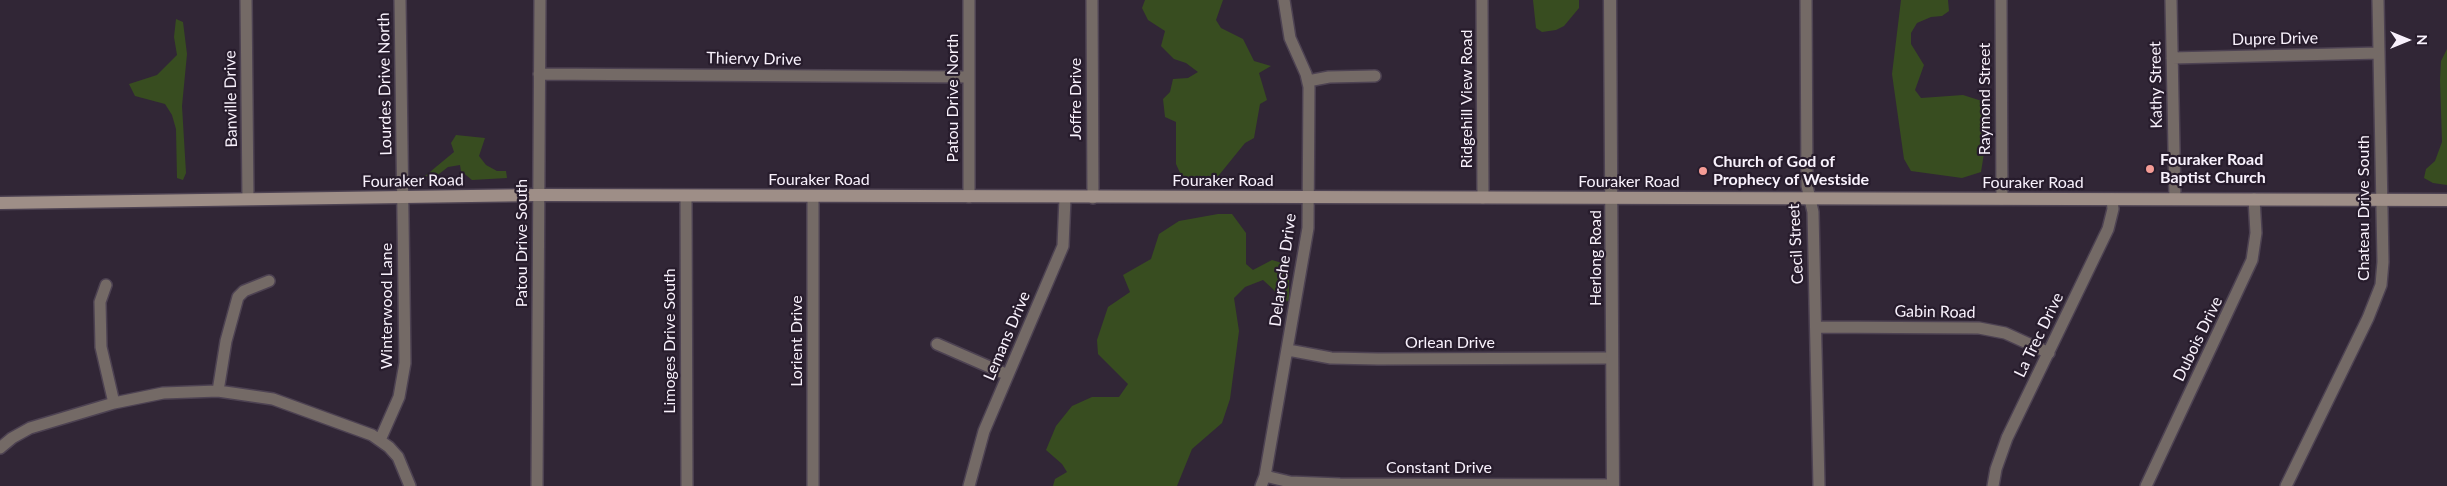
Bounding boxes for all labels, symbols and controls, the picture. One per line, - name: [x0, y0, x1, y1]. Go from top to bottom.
- street label: Lourdes Drive North: [374, 12, 396, 156]
- north arrow: [2382, 15, 2432, 65]
- street label: Dupre Drive: [2232, 29, 2318, 49]
- street label: Ridgehill View Road: [1457, 30, 1477, 168]
- street label: Patou Drive North: [943, 34, 963, 162]
- text: N: [2414, 35, 2431, 45]
- street label: Kathy Street: [2146, 41, 2166, 129]
- street label: Raymond Street: [1975, 43, 1995, 155]
- street label: Thiervy Drive: [706, 49, 802, 69]
- street label: Banville Drive: [221, 50, 241, 148]
- street label: Joffre Drive: [1066, 58, 1086, 140]
- street label: Chateau Drive South: [2354, 135, 2374, 281]
- place label: Fouraker Road Baptist Church: [2160, 150, 2266, 188]
- place label: Church of God of Prophecy of Westside: [1713, 152, 1869, 190]
- marker: Fouraker Road Baptist Church: [2144, 163, 2156, 175]
- marker: Church of God of Prophecy of Westside: [1697, 165, 1709, 177]
- street label: Fouraker Road: [768, 170, 870, 190]
- street label: Fouraker Road: [362, 171, 464, 191]
- street label: Fouraker Road: [1172, 171, 1274, 191]
- street label: Fouraker Road: [1578, 172, 1680, 192]
- street label: Fouraker Road: [1982, 173, 2084, 193]
- street label: Patou Drive South: [512, 179, 532, 307]
- street label: Cecil Street: [1784, 203, 1808, 285]
- street label: Herlong Road: [1586, 210, 1606, 306]
- street label: Delaroche Drive: [1266, 212, 1300, 328]
- street label: Winterwood Lane: [377, 243, 397, 369]
- street label: Limoges Drive South: [660, 268, 680, 414]
- street label: Lemans Drive: [980, 288, 1034, 384]
- street label: La Trec Drive: [2010, 290, 2068, 380]
- street label: Dubois Drive: [2169, 293, 2227, 385]
- street label: Lorient Drive: [787, 295, 807, 387]
- street label: Gabin Road: [1894, 302, 1976, 322]
- street label: Orlean Drive: [1405, 333, 1495, 353]
- street label: Constant Drive: [1386, 458, 1492, 478]

